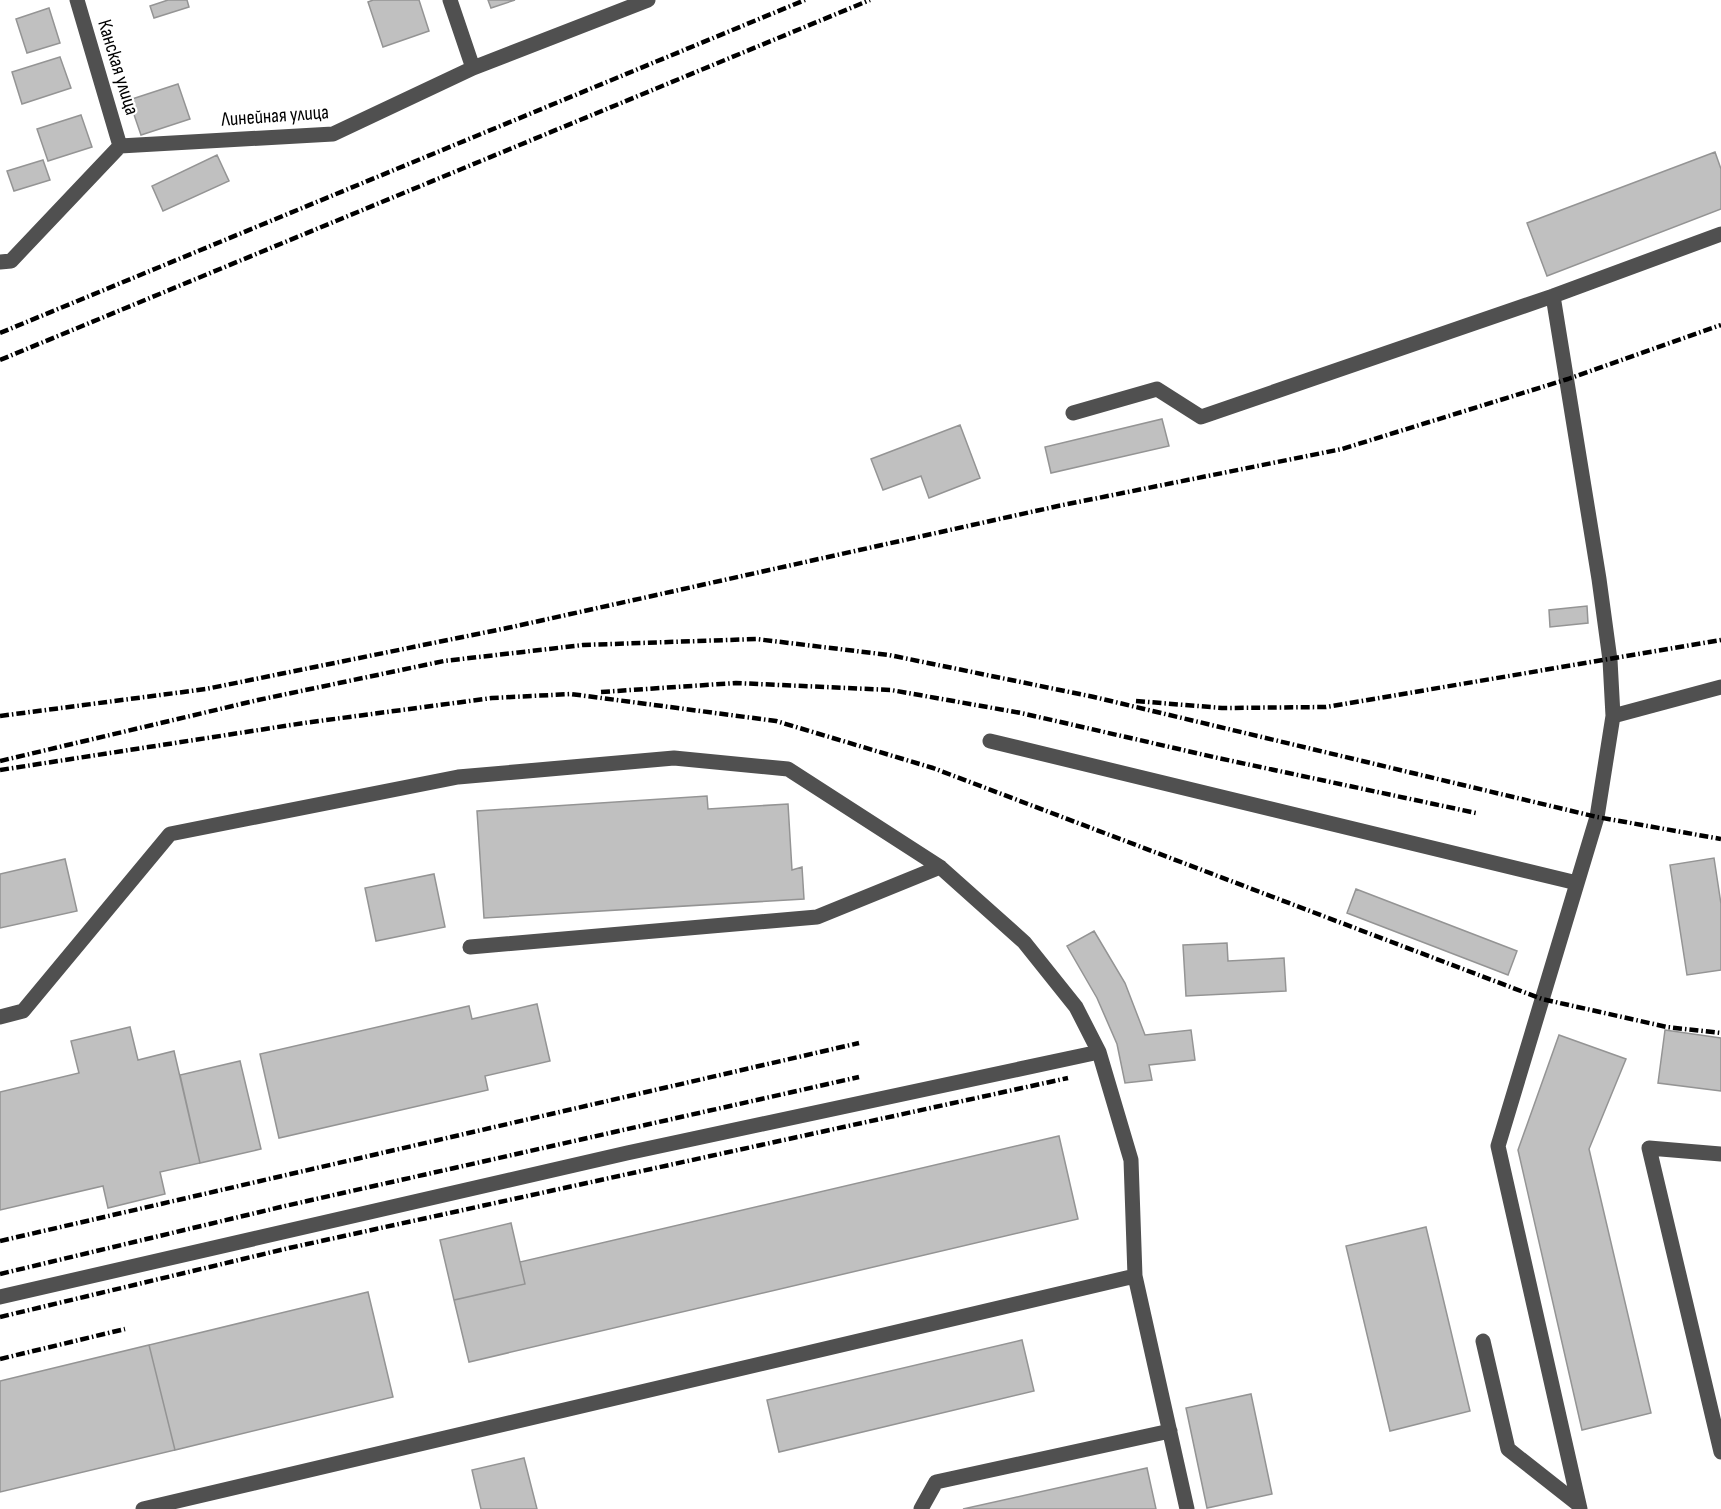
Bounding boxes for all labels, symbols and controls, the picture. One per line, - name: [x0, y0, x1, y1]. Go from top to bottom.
- street label: Канская улица: [92, 17, 144, 118]
- street label: Линейная улица: [220, 100, 330, 132]

